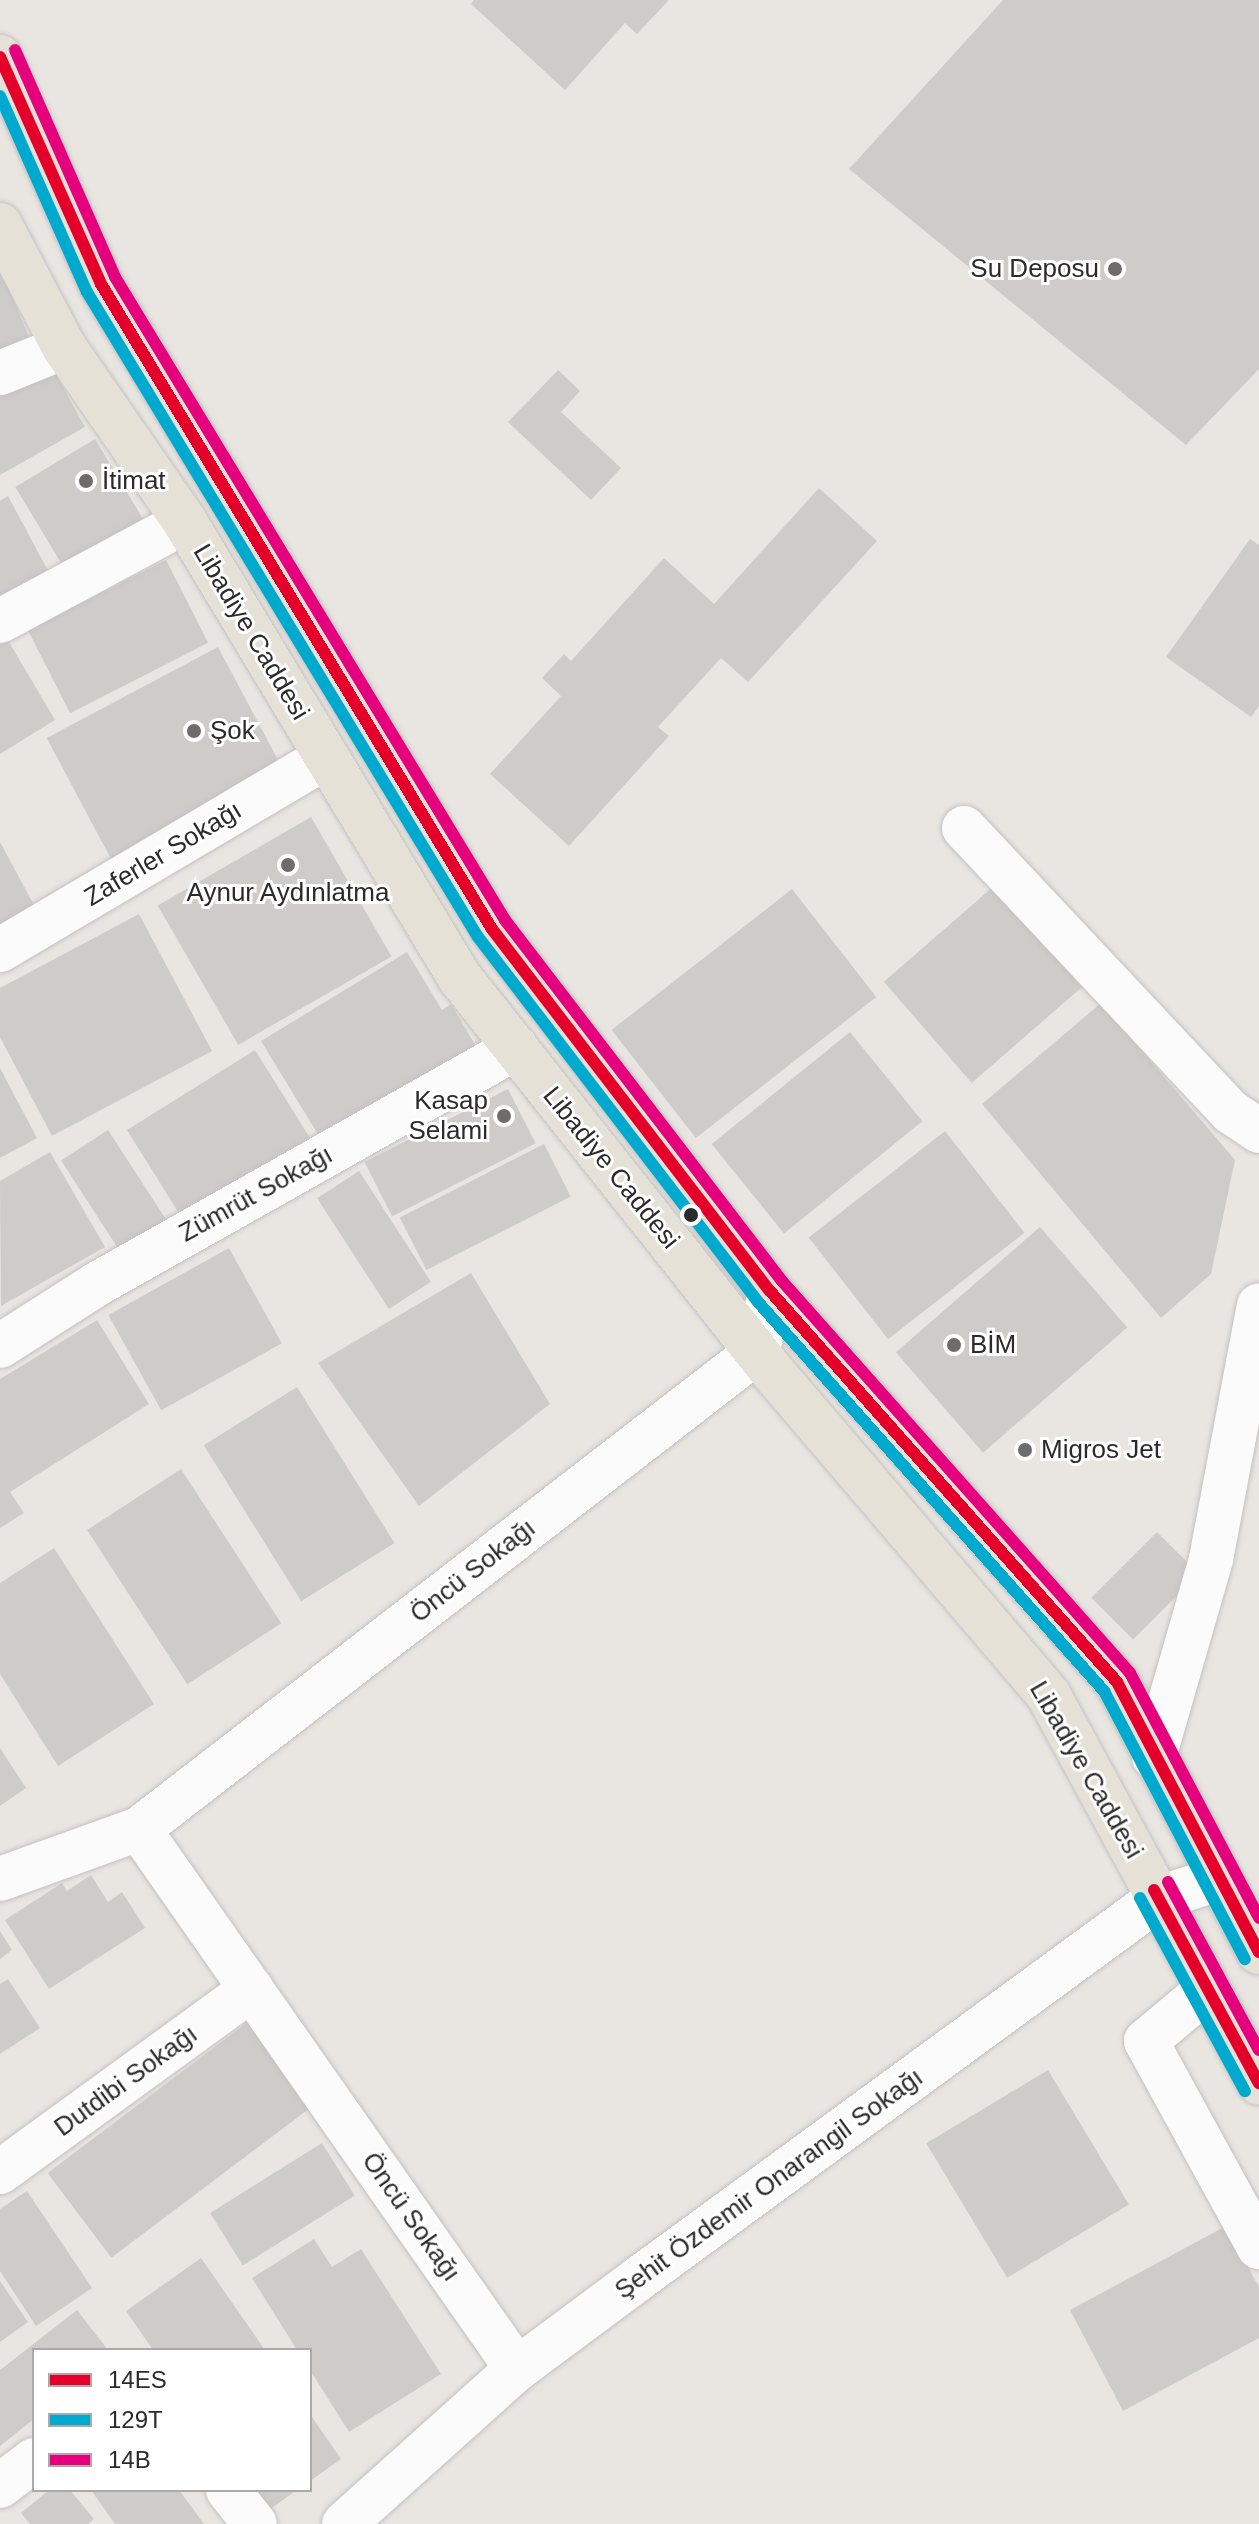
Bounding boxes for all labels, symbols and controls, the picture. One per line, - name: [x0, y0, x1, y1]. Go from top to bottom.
- place label: Su Deposu: [970, 253, 1099, 285]
- marker: Su Deposu: [1106, 260, 1124, 278]
- place label: İtimat: [102, 465, 166, 497]
- marker: İtimat: [77, 472, 95, 490]
- street label: Libadiye Caddesi: [186, 538, 316, 726]
- place label: Şok: [210, 715, 255, 747]
- marker: Şok: [185, 722, 203, 740]
- street label: Zaferler Sokağı: [79, 795, 247, 913]
- marker: Aynur Aydınlatma: [279, 856, 297, 874]
- place label: Aynur Aydınlatma: [186, 877, 390, 909]
- street label: Libadiye Caddesi: [536, 1081, 686, 1255]
- place label: Kasap Selami: [409, 1085, 488, 1146]
- marker: Kasap Selami: [495, 1107, 513, 1125]
- street label: Zümrüt Sokağı: [174, 1139, 338, 1249]
- unlabelled marker: [683, 1207, 699, 1223]
- place label: BİM: [970, 1329, 1016, 1361]
- marker: BİM: [945, 1336, 963, 1354]
- place label: Migros Jet: [1041, 1434, 1161, 1466]
- marker: Migros Jet: [1016, 1441, 1034, 1459]
- street label: Öncü Sokağı: [404, 1512, 542, 1630]
- street label: Libadiye Caddesi: [1023, 1676, 1149, 1864]
- street label: Dutdibi Sokağı: [48, 2019, 204, 2143]
- street label: Şehit Özdemir Onarangil Sokağı: [609, 2062, 929, 2306]
- street label: Öncü Sokağı: [355, 2146, 467, 2288]
- legend: [32, 2348, 312, 2492]
- text: 14ES: [108, 2366, 167, 2393]
- text: 129T: [108, 2406, 163, 2433]
- text: 14B: [108, 2446, 151, 2473]

